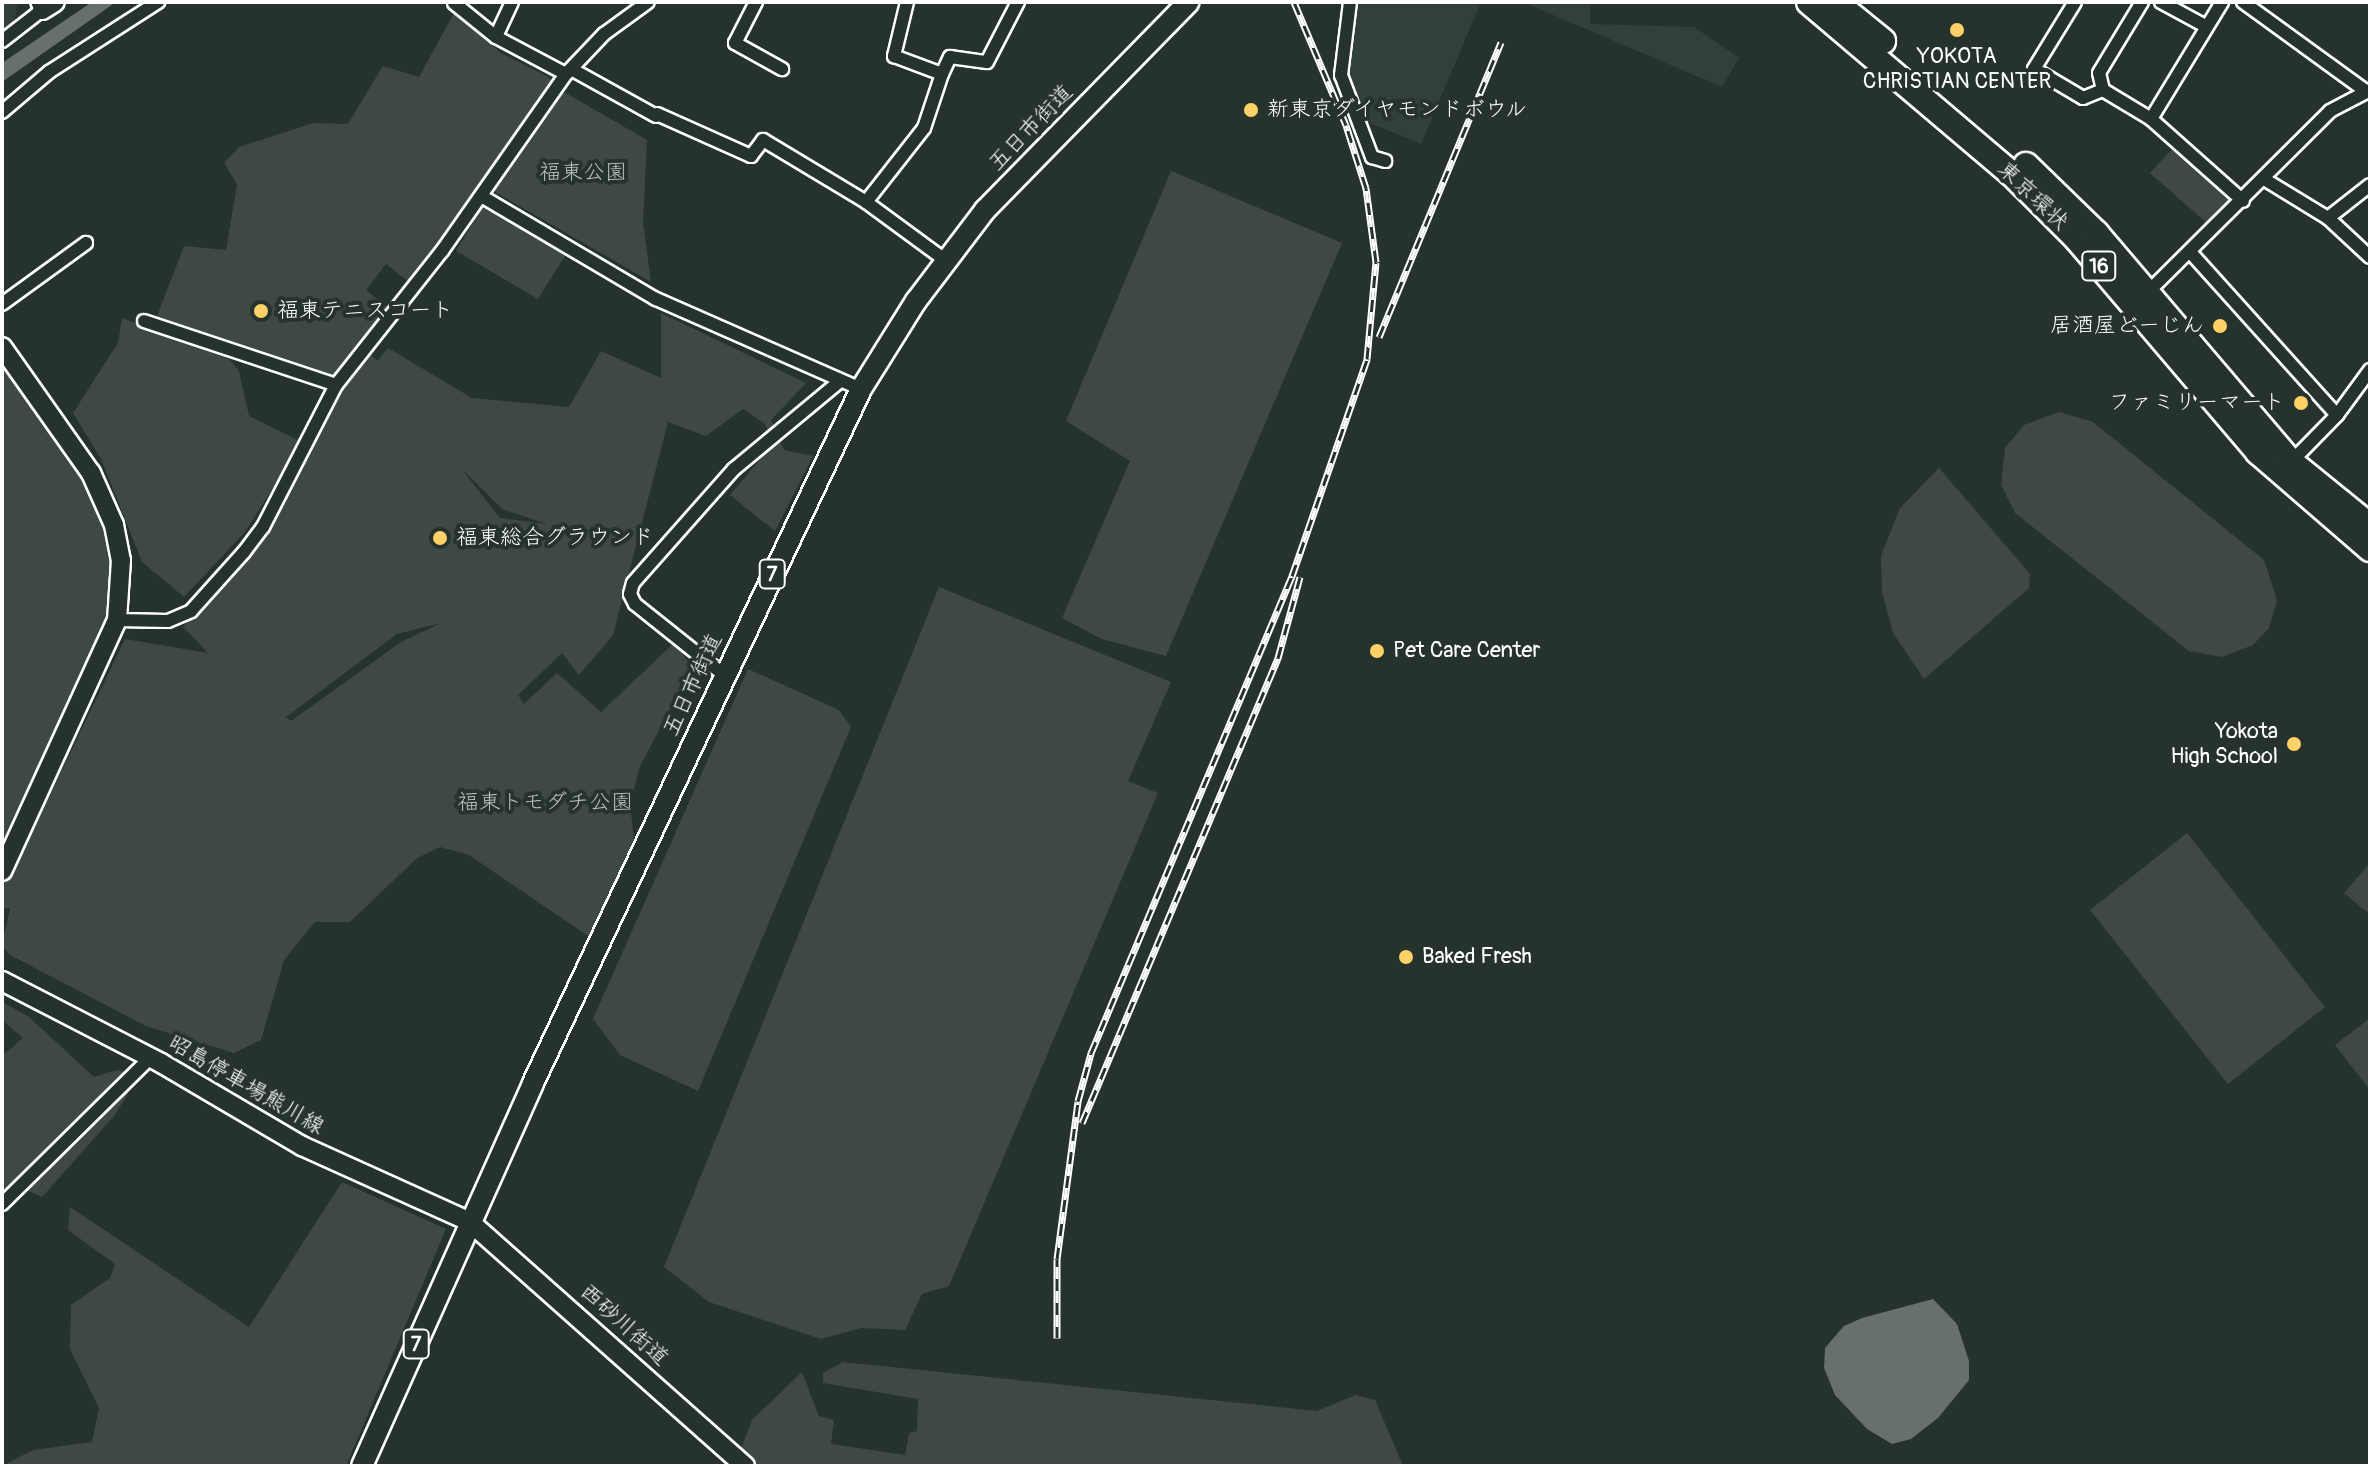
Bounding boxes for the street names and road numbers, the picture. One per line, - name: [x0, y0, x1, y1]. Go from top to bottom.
- street label: 五日市街道: [983, 79, 1079, 177]
- street label: 東京環状: [1992, 156, 2074, 236]
- road number: 16: [2081, 250, 2117, 282]
- road number: 7: [758, 558, 786, 590]
- street label: 五日市街道: [658, 630, 728, 740]
- street label: 昭島停車場熊川線: [163, 1030, 329, 1140]
- street label: 西砂川街道: [574, 1278, 674, 1372]
- road number: 7: [402, 1328, 430, 1360]

